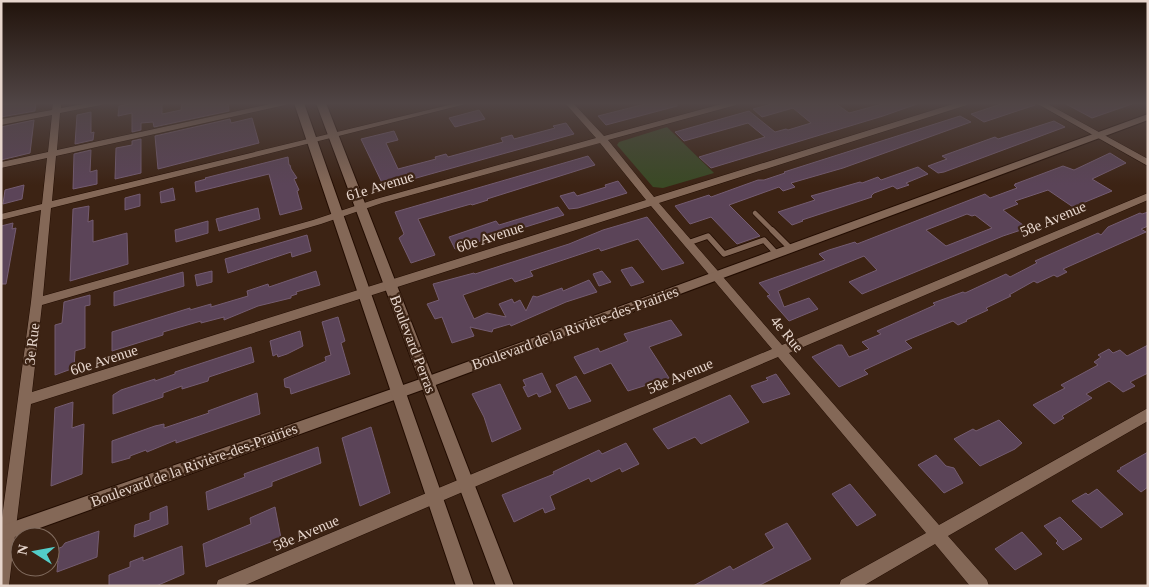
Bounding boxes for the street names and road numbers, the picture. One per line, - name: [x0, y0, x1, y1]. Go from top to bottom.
- street label: 61e Avenue: [344, 168, 416, 204]
- street label: 58e Avenue: [1018, 198, 1089, 240]
- street label: 60e Avenue: [454, 218, 526, 255]
- street label: Boulevard de la Rivière-des-Prairies: [470, 283, 681, 373]
- street label: Boulevard Perras: [387, 293, 439, 395]
- street label: 4e Rue: [767, 313, 807, 356]
- street label: 3e Rue: [21, 322, 43, 366]
- street label: 60e Avenue: [68, 341, 140, 378]
- street label: 58e Avenue: [645, 355, 716, 397]
- street label: Boulevard de la Rivière-des-Prairies: [89, 420, 300, 510]
- street label: 58e Avenue: [271, 512, 342, 554]

